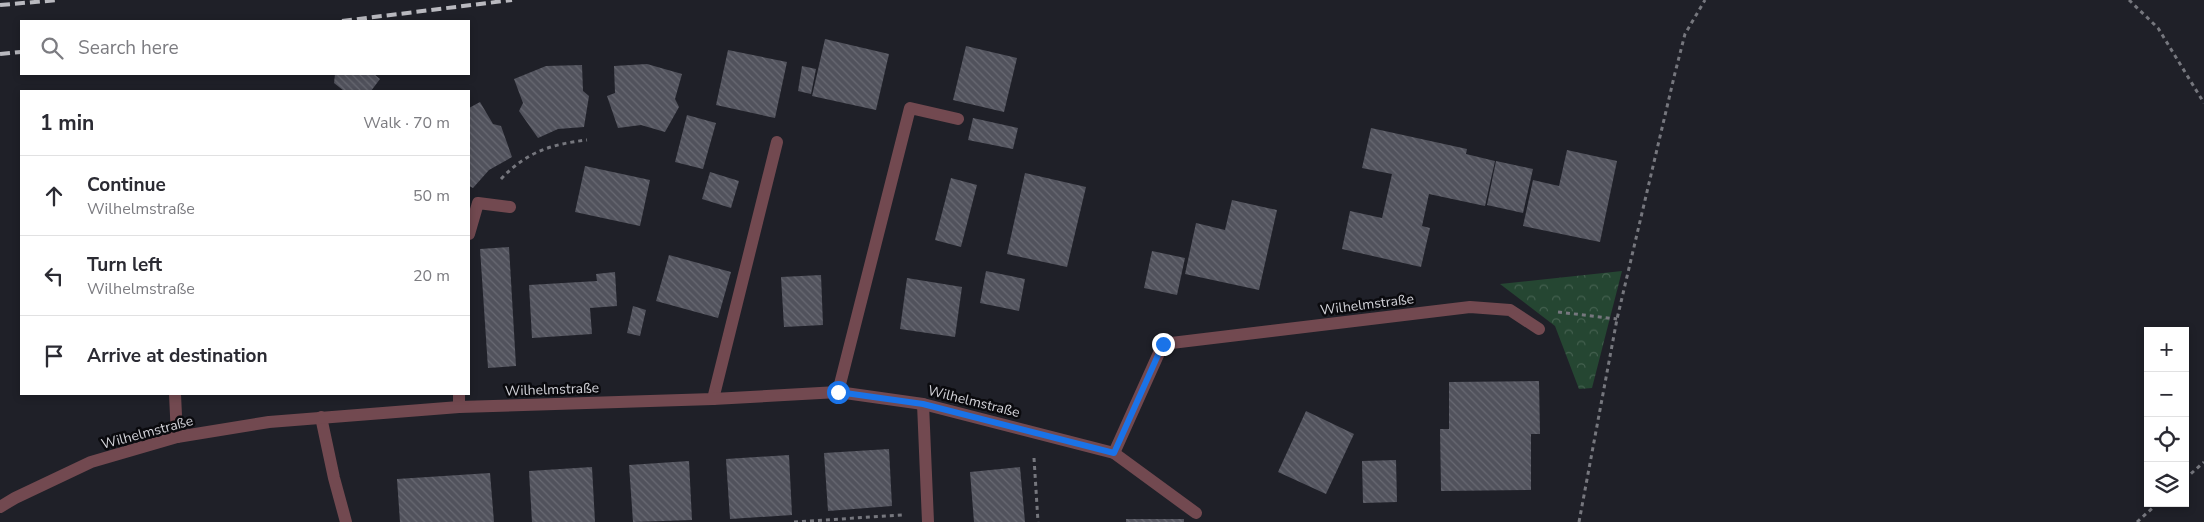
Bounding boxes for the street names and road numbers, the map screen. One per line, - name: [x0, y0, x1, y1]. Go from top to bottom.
- street label: Wilhelmstraße: [1319, 289, 1415, 320]
- street label: Wilhelmstraße: [505, 378, 599, 401]
- street label: Wilhelmstraße: [926, 381, 1022, 422]
- street label: Wilhelmstraße: [99, 411, 195, 454]

